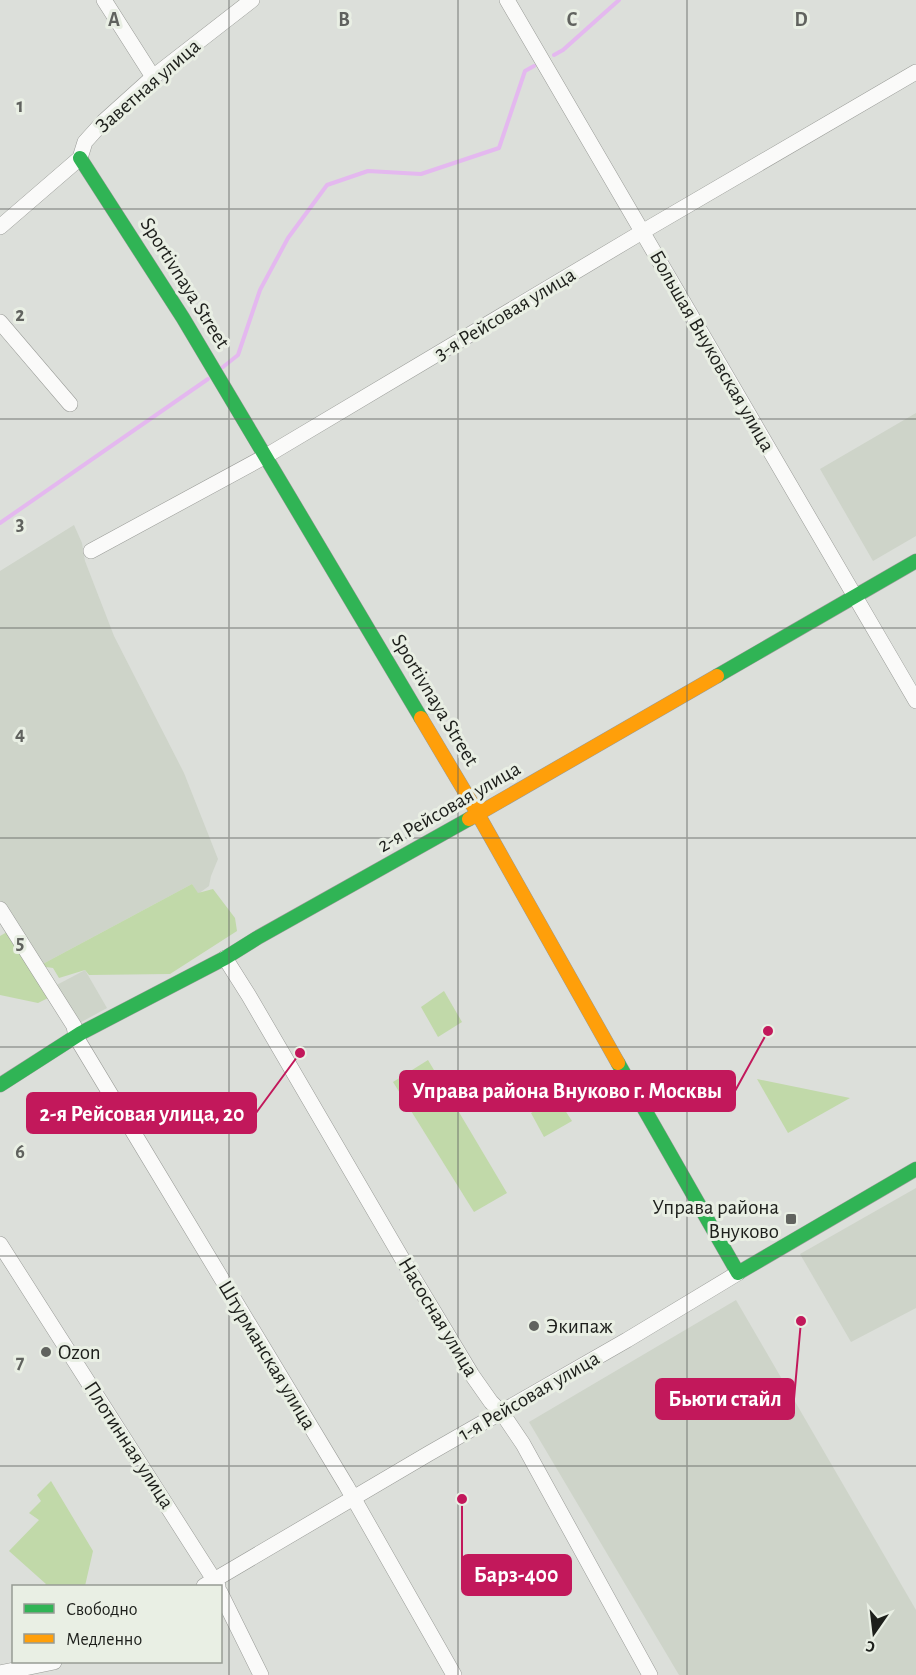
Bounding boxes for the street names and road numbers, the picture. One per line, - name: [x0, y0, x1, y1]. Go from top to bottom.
- street label: Заветная улица: [92, 35, 205, 137]
- street label: Sportivnaya Street: [136, 214, 234, 352]
- street label: Большая Внуковская улица: [646, 247, 778, 456]
- street label: 3-я Рейсовая улица: [431, 264, 579, 364]
- street label: Sportivnaya Street: [387, 630, 483, 770]
- street label: 2-я Рейсовая улица: [374, 757, 524, 856]
- street label: Насосная улица: [394, 1254, 482, 1381]
- street label: Штурманская улица: [214, 1277, 320, 1434]
- street label: 1-я Рейсовая улица: [455, 1347, 603, 1445]
- street label: Плотинная улица: [80, 1378, 178, 1513]

